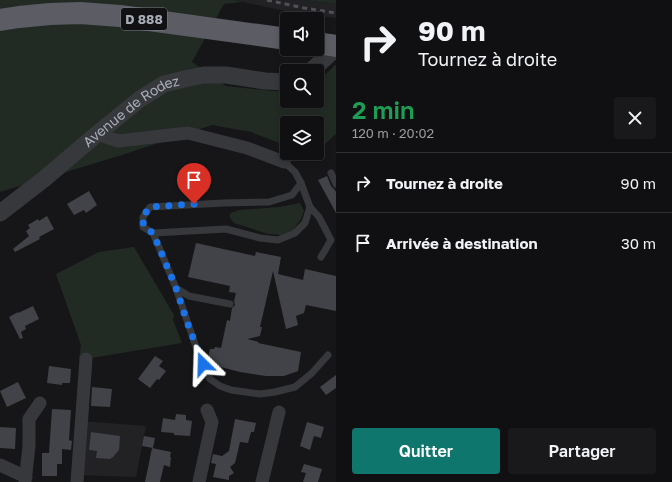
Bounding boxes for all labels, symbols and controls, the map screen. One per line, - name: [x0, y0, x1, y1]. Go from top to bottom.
- road number: D 888: [121, 8, 167, 30]
- map controls: [280, 12, 324, 160]
- button: sound: [280, 12, 324, 56]
- text: 90 m: [418, 14, 485, 47]
- icon: right: [352, 16, 404, 68]
- text: Tournez à droite: [418, 48, 557, 70]
- button: search: [280, 64, 324, 108]
- street label: Avenue de Rodez: [79, 72, 181, 150]
- text: 2 min: [352, 95, 414, 124]
- button: close: [614, 97, 656, 139]
- button: layers: [280, 116, 324, 160]
- text: 120 m · 20:02: [352, 125, 434, 141]
- pin: [177, 163, 211, 204]
- icon: arrive: [183, 169, 205, 191]
- icon: right: [352, 172, 374, 194]
- text: Tournez à droite: [386, 174, 503, 192]
- text: 90 m: [621, 174, 656, 192]
- icon: arrive: [352, 232, 374, 254]
- text: Arrivée à destination: [386, 234, 538, 252]
- text: 30 m: [621, 234, 656, 252]
- position arrow: [182, 343, 224, 385]
- button: Quitter: [352, 428, 500, 474]
- button: Partager: [508, 428, 656, 474]

